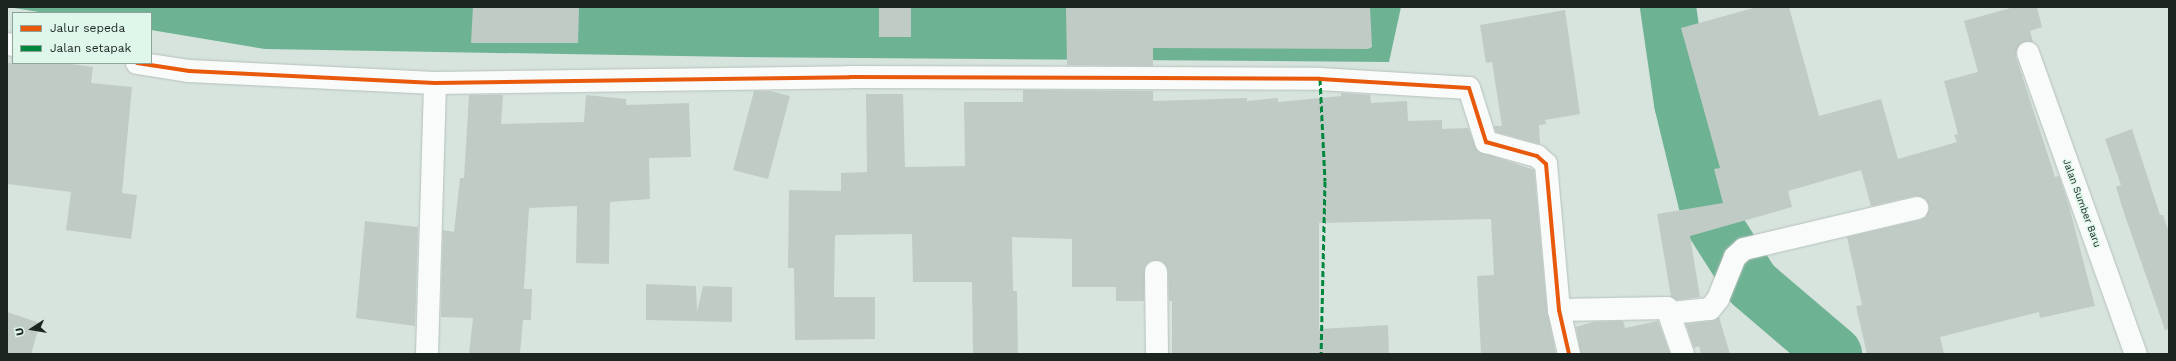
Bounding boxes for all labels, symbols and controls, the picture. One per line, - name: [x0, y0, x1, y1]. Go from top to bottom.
- legend: [12, 12, 152, 64]
- text: Jalur sepeda: [50, 21, 125, 35]
- text: Jalan setapak: [50, 41, 131, 55]
- street label: Jalan Sumber Baru: [2060, 157, 2104, 249]
- north arrow: [12, 309, 52, 349]
- text: U: [13, 326, 27, 337]

